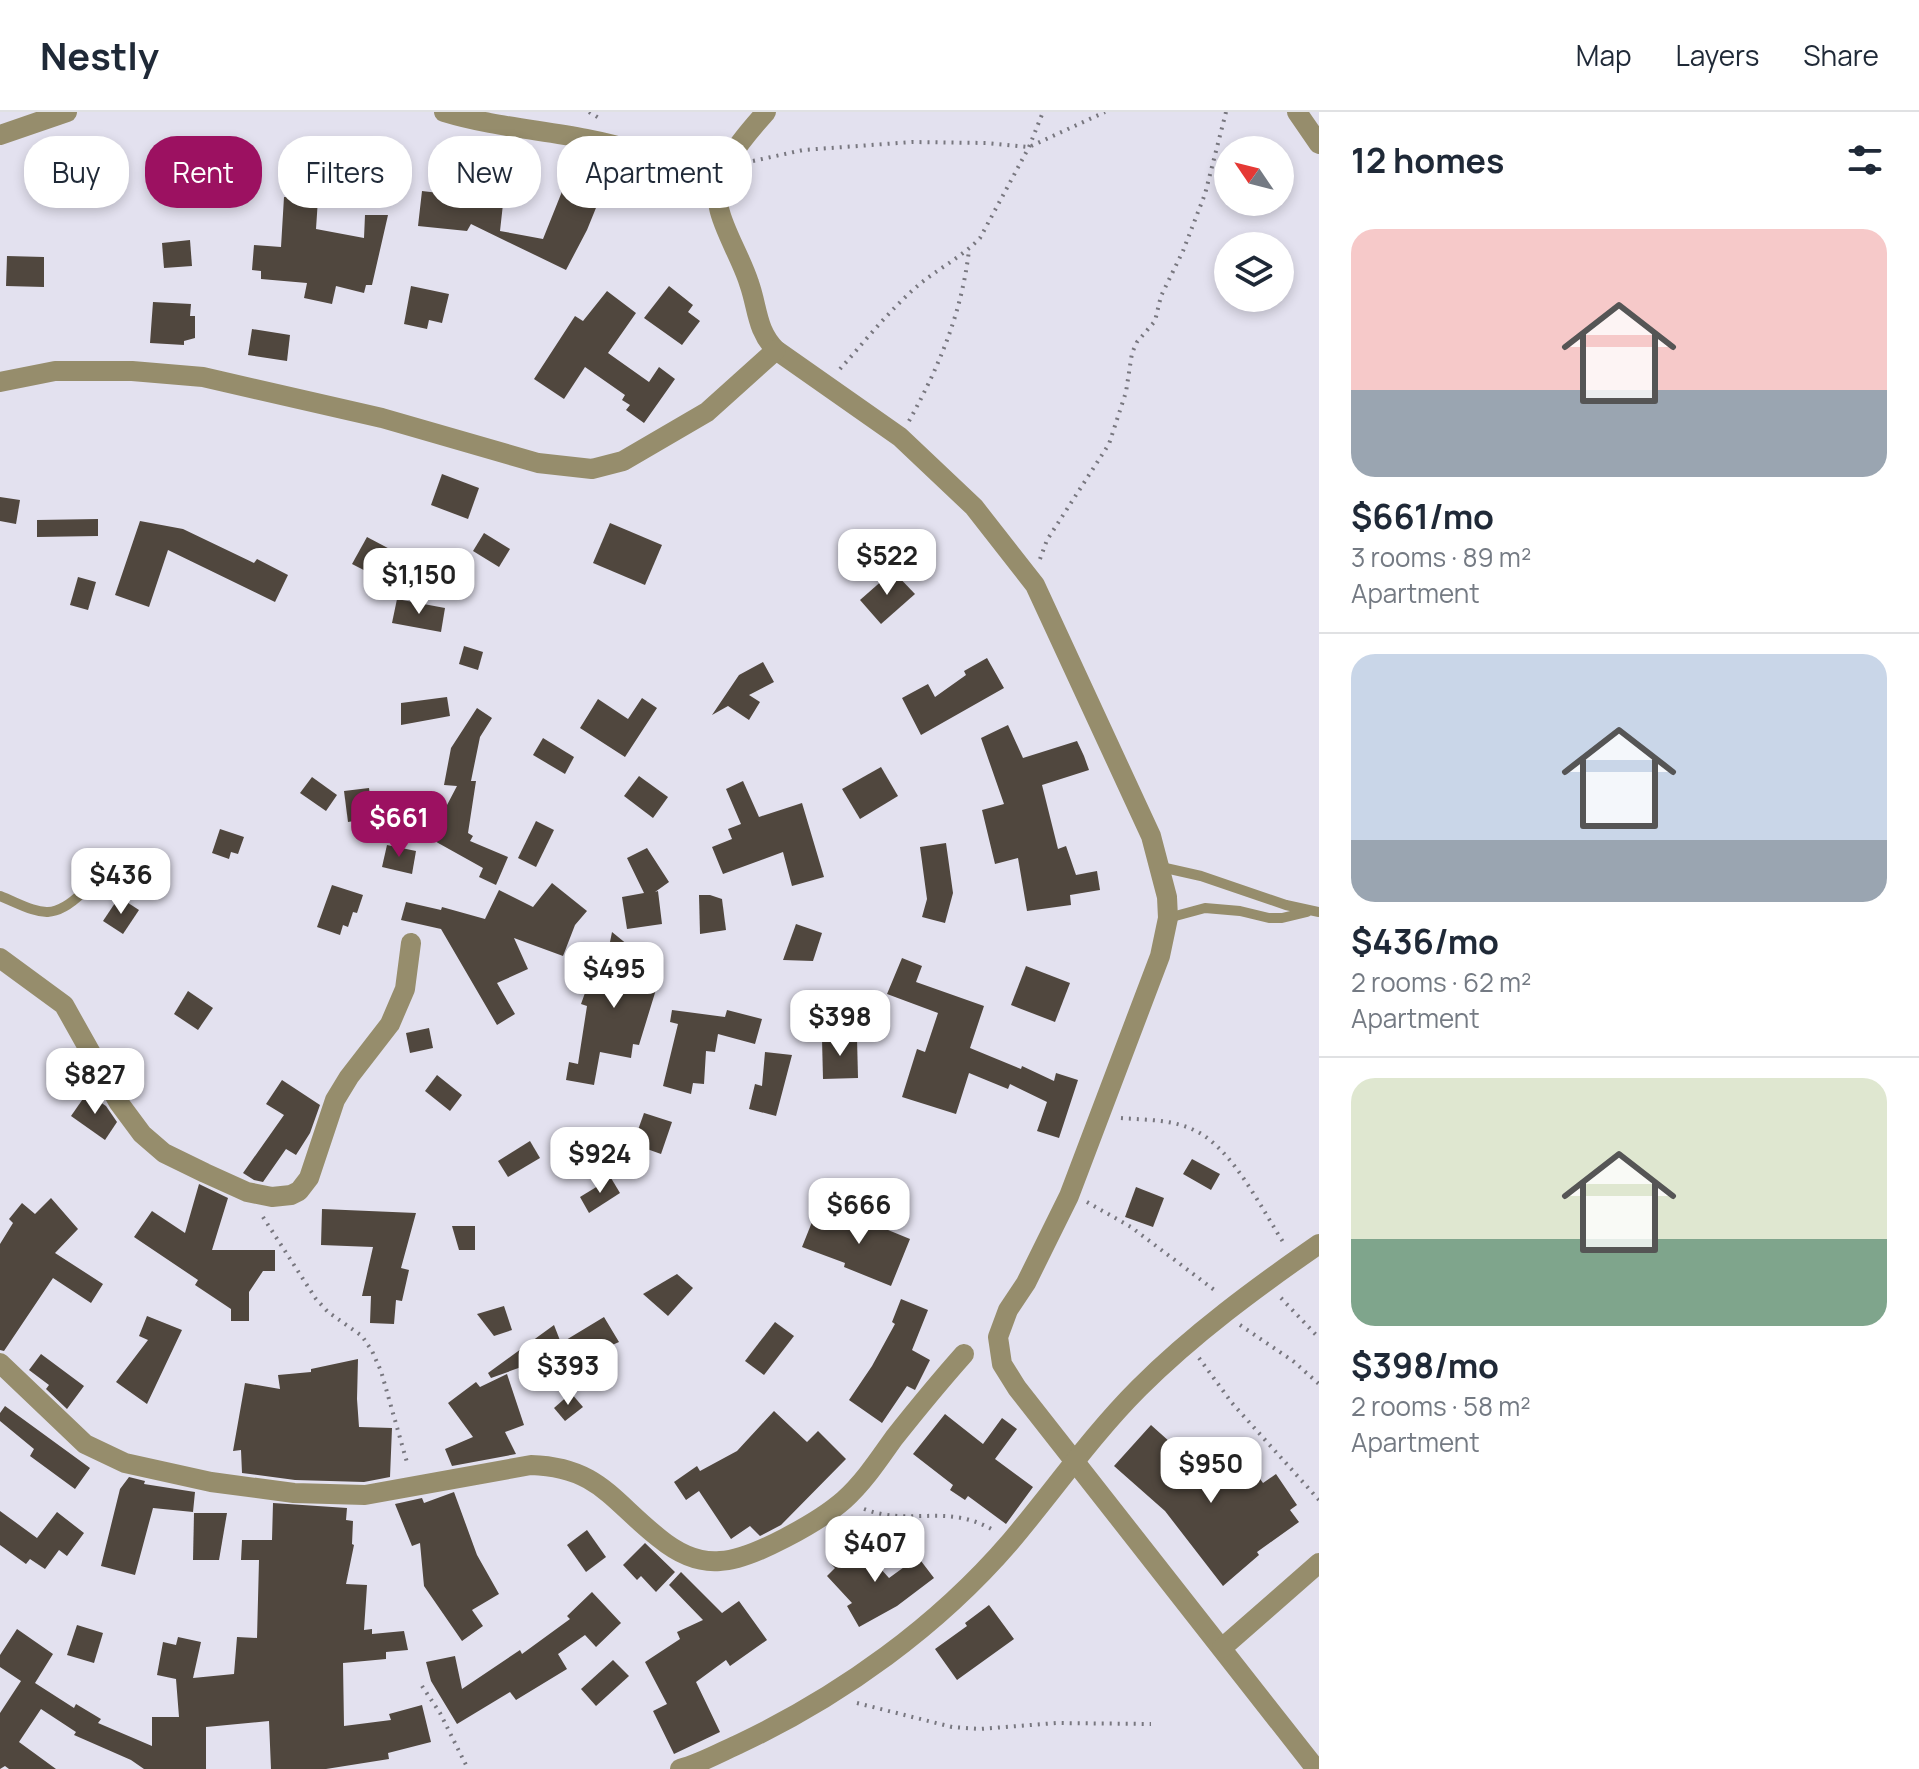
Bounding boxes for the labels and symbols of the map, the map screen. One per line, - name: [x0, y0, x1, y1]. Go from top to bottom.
- north arrow: [1214, 136, 1294, 216]
- pin: $522: [840, 529, 934, 597]
- pin: $1,150: [354, 548, 484, 616]
- pin: $661: [352, 791, 446, 859]
- pin: $436: [74, 848, 168, 916]
- pin: $495: [567, 942, 661, 1010]
- pin: $398: [793, 990, 887, 1058]
- pin: $827: [48, 1048, 142, 1116]
- pin: $924: [553, 1127, 647, 1195]
- pin: $666: [812, 1178, 906, 1246]
- pin: $393: [521, 1339, 615, 1407]
- pin: $950: [1164, 1437, 1258, 1505]
- pin: $407: [828, 1516, 922, 1584]

